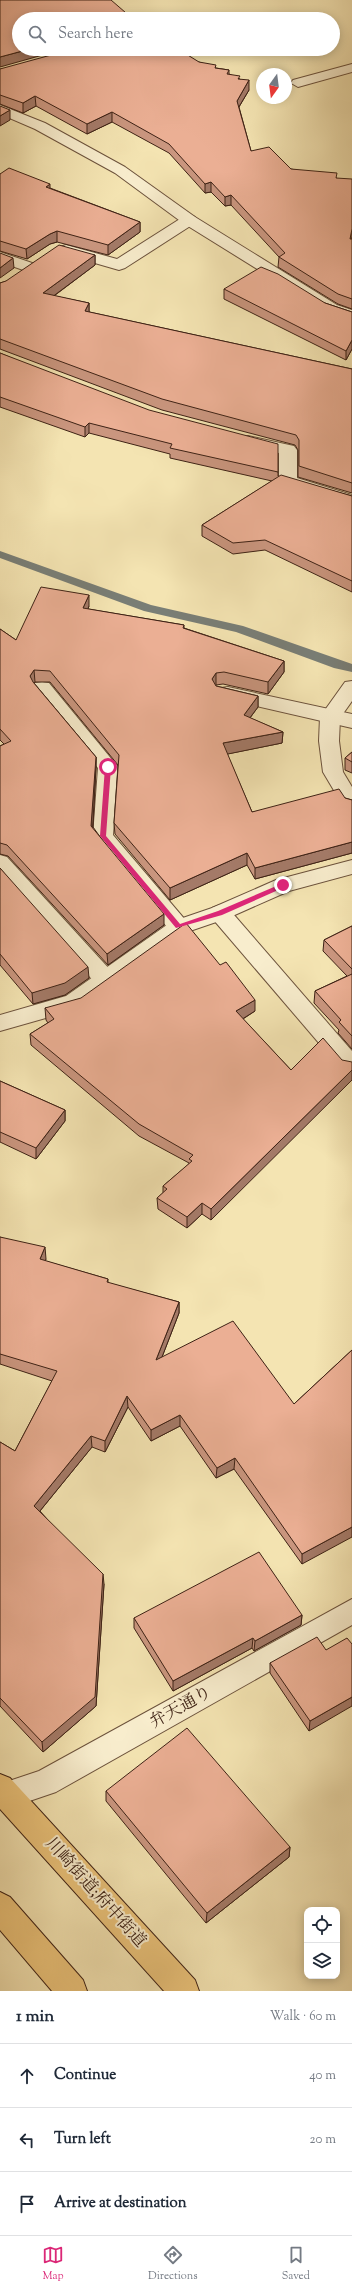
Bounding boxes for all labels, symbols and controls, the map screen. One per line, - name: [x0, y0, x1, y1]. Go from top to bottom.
- search box: [12, 12, 340, 56]
- icon: search: [26, 23, 48, 45]
- text: Search here: [58, 24, 133, 45]
- north arrow: [256, 68, 292, 104]
- route start: [99, 758, 117, 776]
- route end: [274, 876, 292, 894]
- street label: 弁天通り: [145, 1681, 217, 1735]
- street label: 川崎街道;府中街道: [39, 1833, 151, 1953]
- map controls: [304, 1907, 340, 1979]
- button: locate: [304, 1907, 340, 1943]
- button: layers: [304, 1943, 340, 1979]
- text: 1 min: [16, 2005, 54, 2029]
- text: Walk · 60 m: [270, 2008, 336, 2026]
- icon: ahead: [16, 2065, 38, 2087]
- text: Continue: [54, 2065, 116, 2086]
- text: 40 m: [309, 2067, 336, 2085]
- icon: left: [16, 2129, 38, 2151]
- text: Turn left: [54, 2129, 111, 2150]
- text: 20 m: [310, 2131, 336, 2149]
- icon: arrive: [16, 2193, 38, 2215]
- text: Arrive at destination: [54, 2193, 187, 2214]
- tab: Map: [42, 2244, 64, 2284]
- tab: Directions: [148, 2244, 198, 2284]
- tab: Saved: [282, 2244, 310, 2284]

